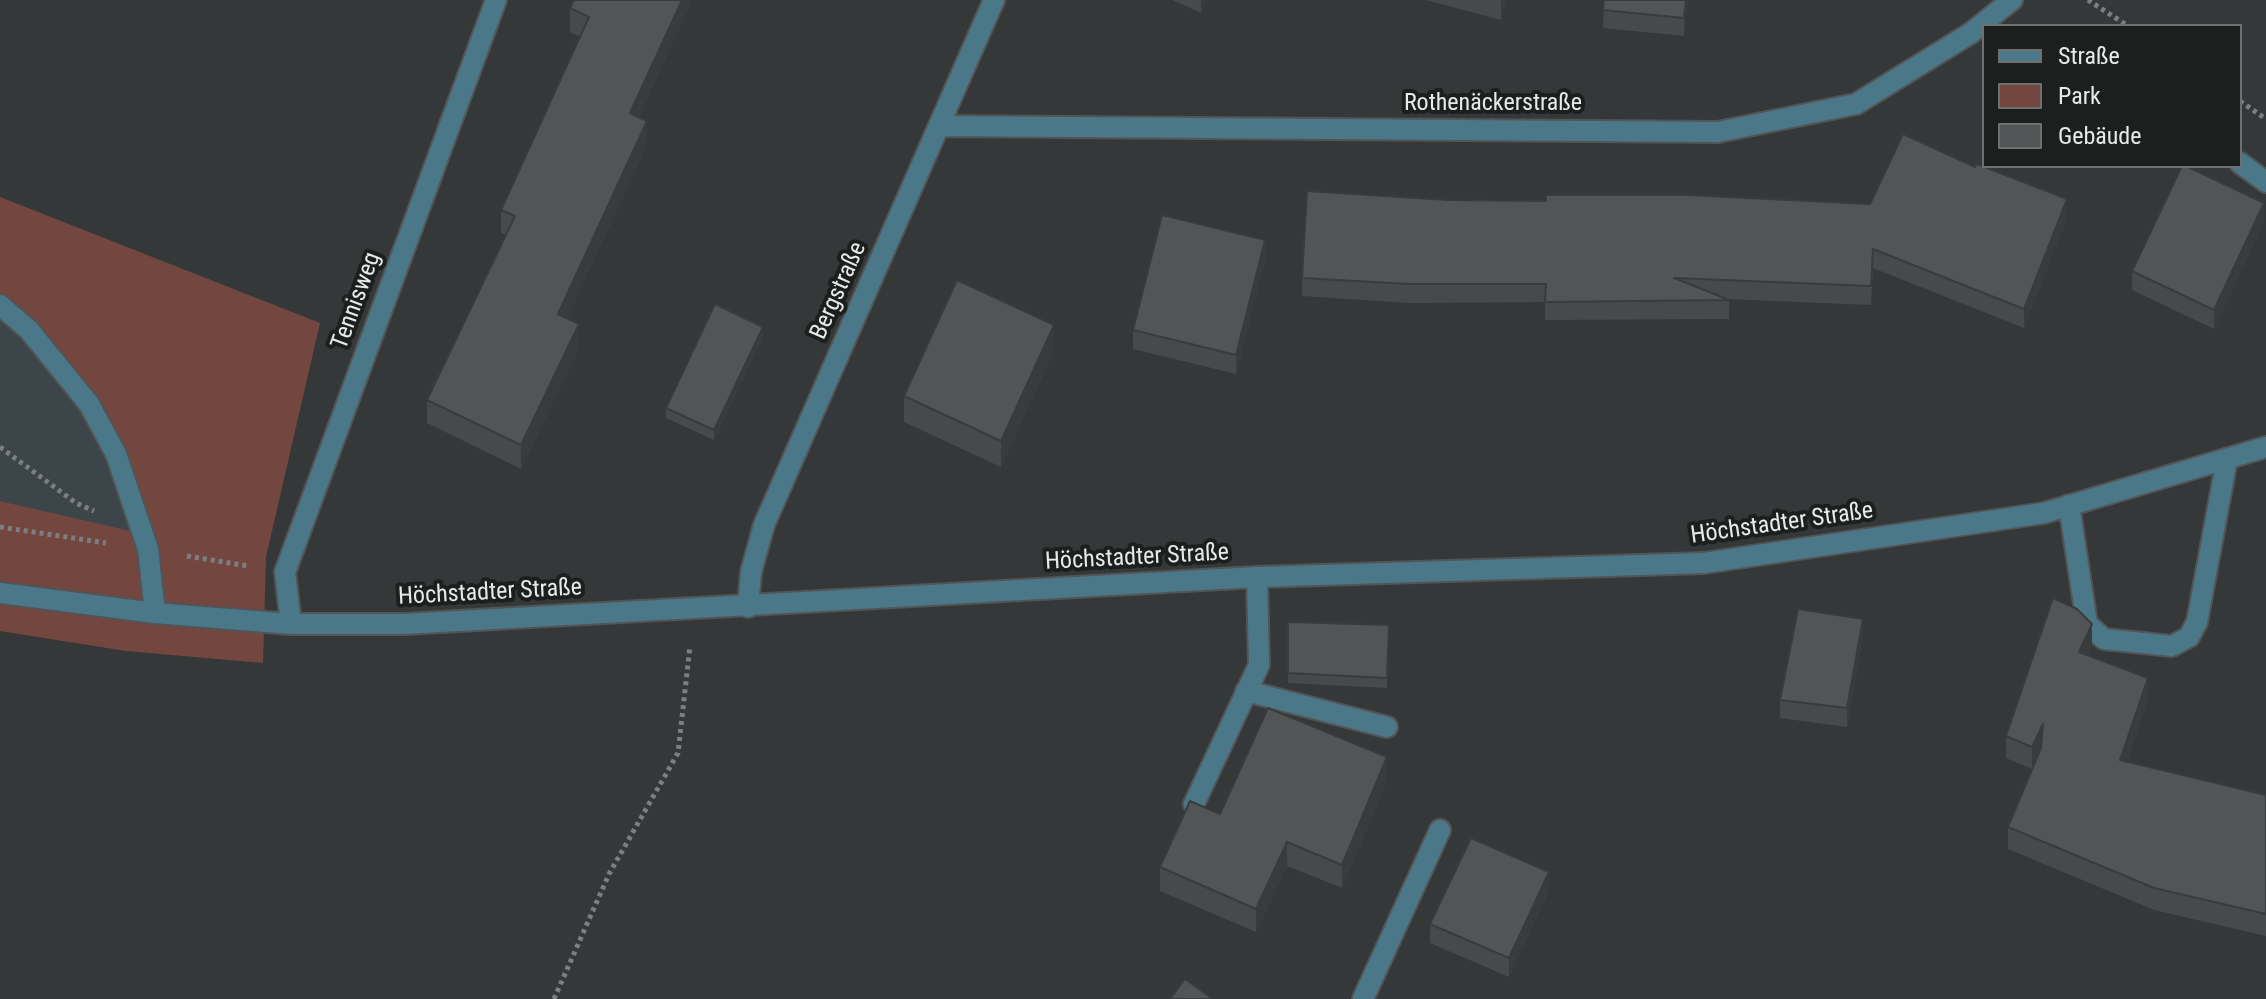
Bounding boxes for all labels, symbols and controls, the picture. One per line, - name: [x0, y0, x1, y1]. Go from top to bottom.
- legend: [1982, 24, 2242, 168]
- text: Straße: [2058, 42, 2120, 70]
- text: Park: [2058, 82, 2101, 110]
- street label: Rothenäckerstraße: [1404, 90, 1582, 118]
- text: Gebäude: [2058, 122, 2142, 150]
- street label: Bergstraße: [805, 238, 873, 344]
- street label: Tennisweg: [326, 249, 388, 353]
- street label: Höchstadter Straße: [1689, 497, 1875, 551]
- street label: Höchstadter Straße: [1044, 539, 1230, 577]
- street label: Höchstadter Straße: [397, 574, 583, 612]

